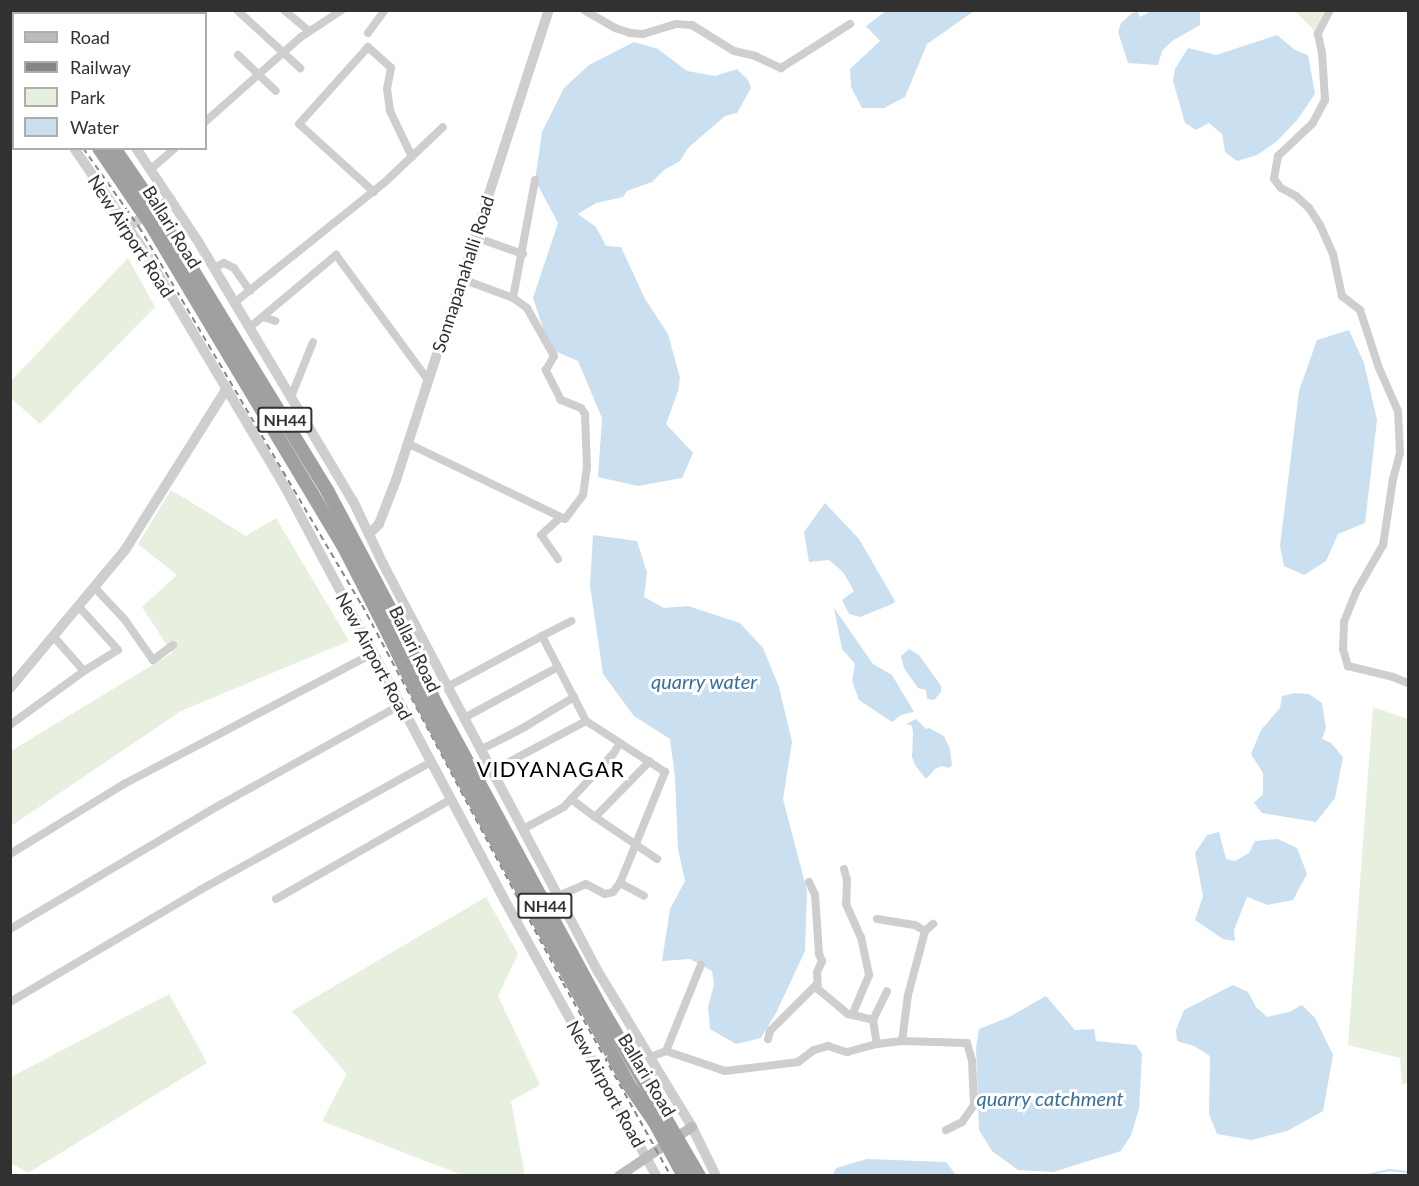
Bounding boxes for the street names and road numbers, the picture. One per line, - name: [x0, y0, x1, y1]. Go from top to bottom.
- street label: New Airport Road: [83, 170, 179, 302]
- street label: Ballari Road: [138, 182, 206, 272]
- street label: Sonnapanahalli Road: [427, 193, 499, 355]
- road number: NH44: [256, 407, 314, 433]
- street label: New Airport Road: [331, 588, 417, 724]
- street label: Ballari Road: [385, 602, 445, 696]
- road number: NH44: [516, 893, 574, 919]
- street label: New Airport Road: [562, 1016, 650, 1152]
- street label: Ballari Road: [614, 1029, 680, 1121]

